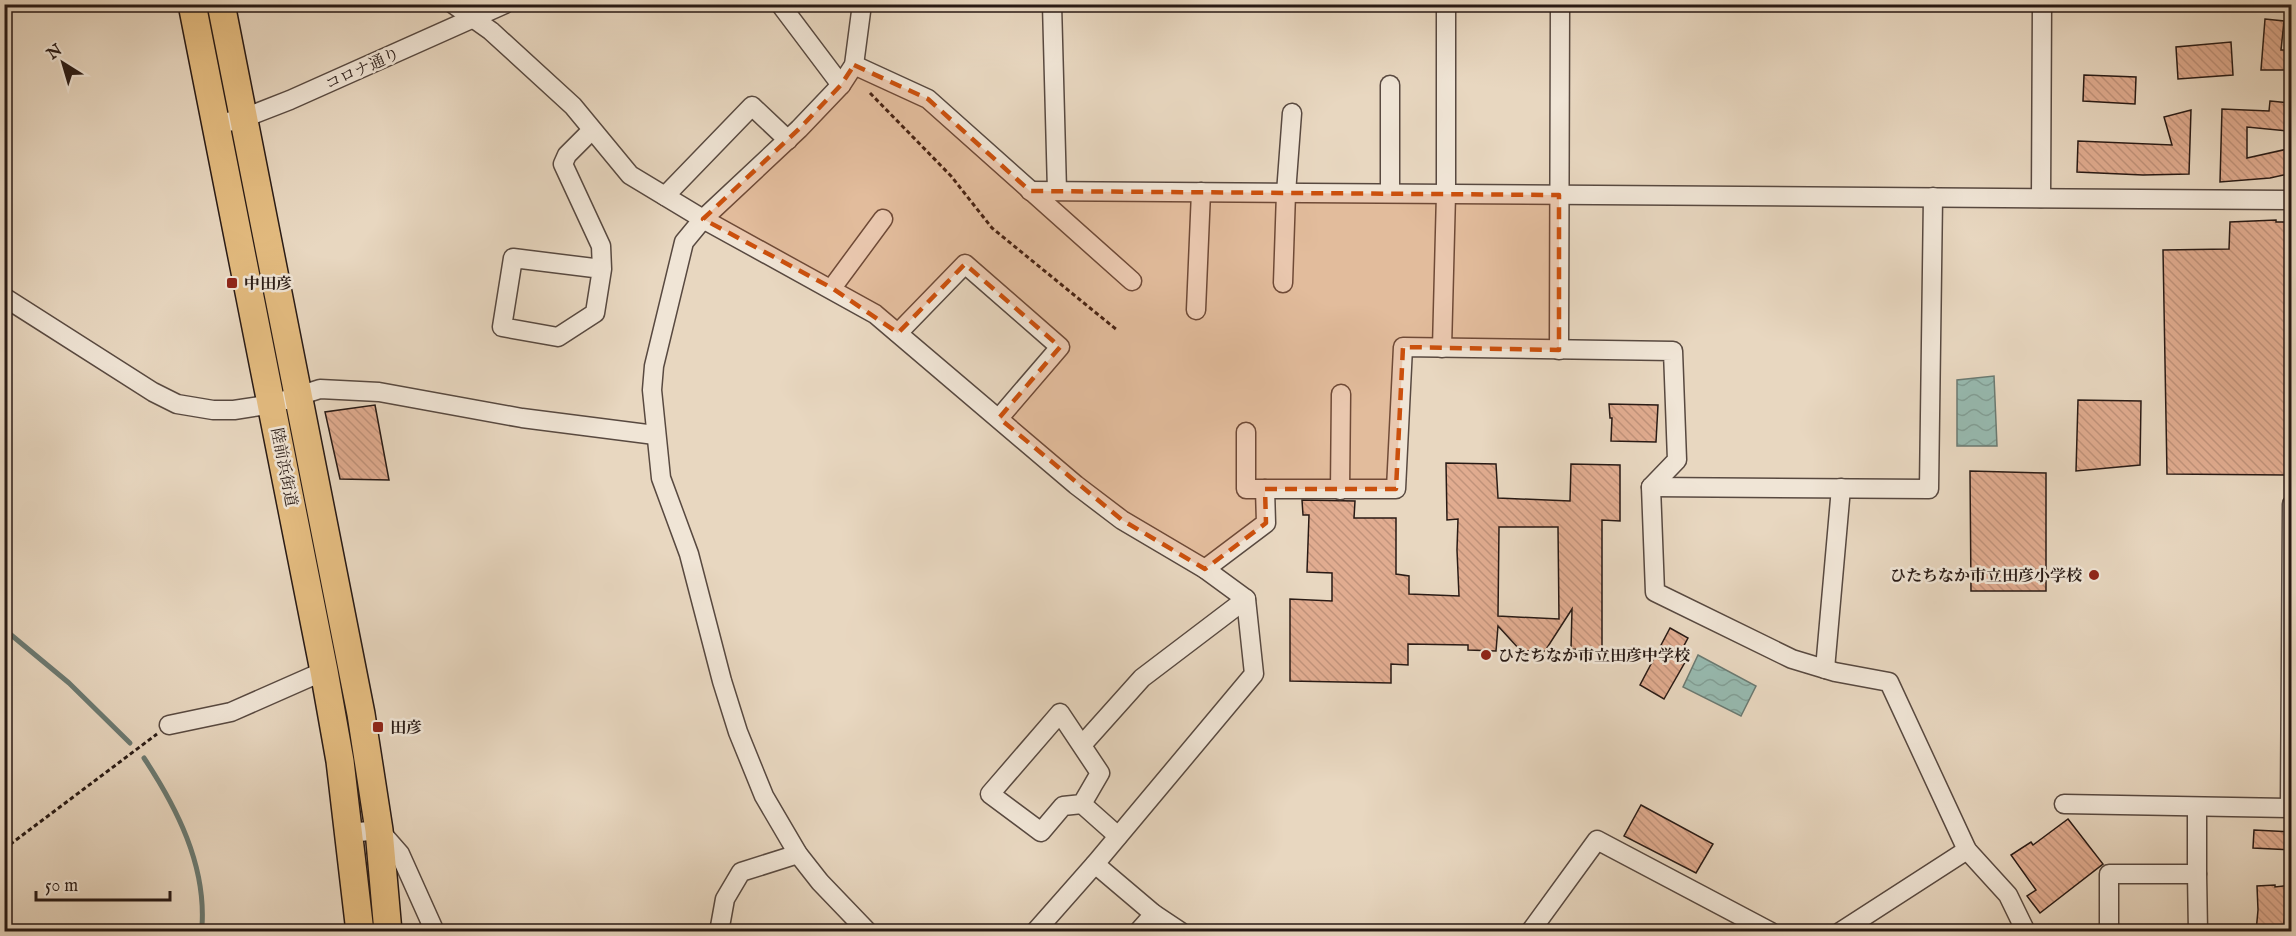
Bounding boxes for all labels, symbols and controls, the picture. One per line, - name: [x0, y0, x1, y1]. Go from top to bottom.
- north arrow: [33, 33, 93, 93]
- text: N: [43, 40, 67, 65]
- street label: コロナ通り: [322, 44, 403, 95]
- place label: 中田彦: [244, 275, 292, 295]
- marker: 中田彦: [225, 276, 239, 290]
- street label: 陸前浜街道: [266, 426, 300, 509]
- place label: ひたちなか市立田彦小学校: [1890, 567, 2083, 587]
- marker: ひたちなか市立田彦小学校: [2087, 568, 2101, 582]
- place label: ひたちなか市立田彦中学校: [1498, 647, 1691, 667]
- marker: ひたちなか市立田彦中学校: [1479, 648, 1493, 662]
- place label: 田彦: [390, 719, 422, 739]
- marker: 田彦: [371, 720, 385, 734]
- scale bar: [36, 864, 170, 902]
- text: 50 m: [45, 875, 78, 898]

